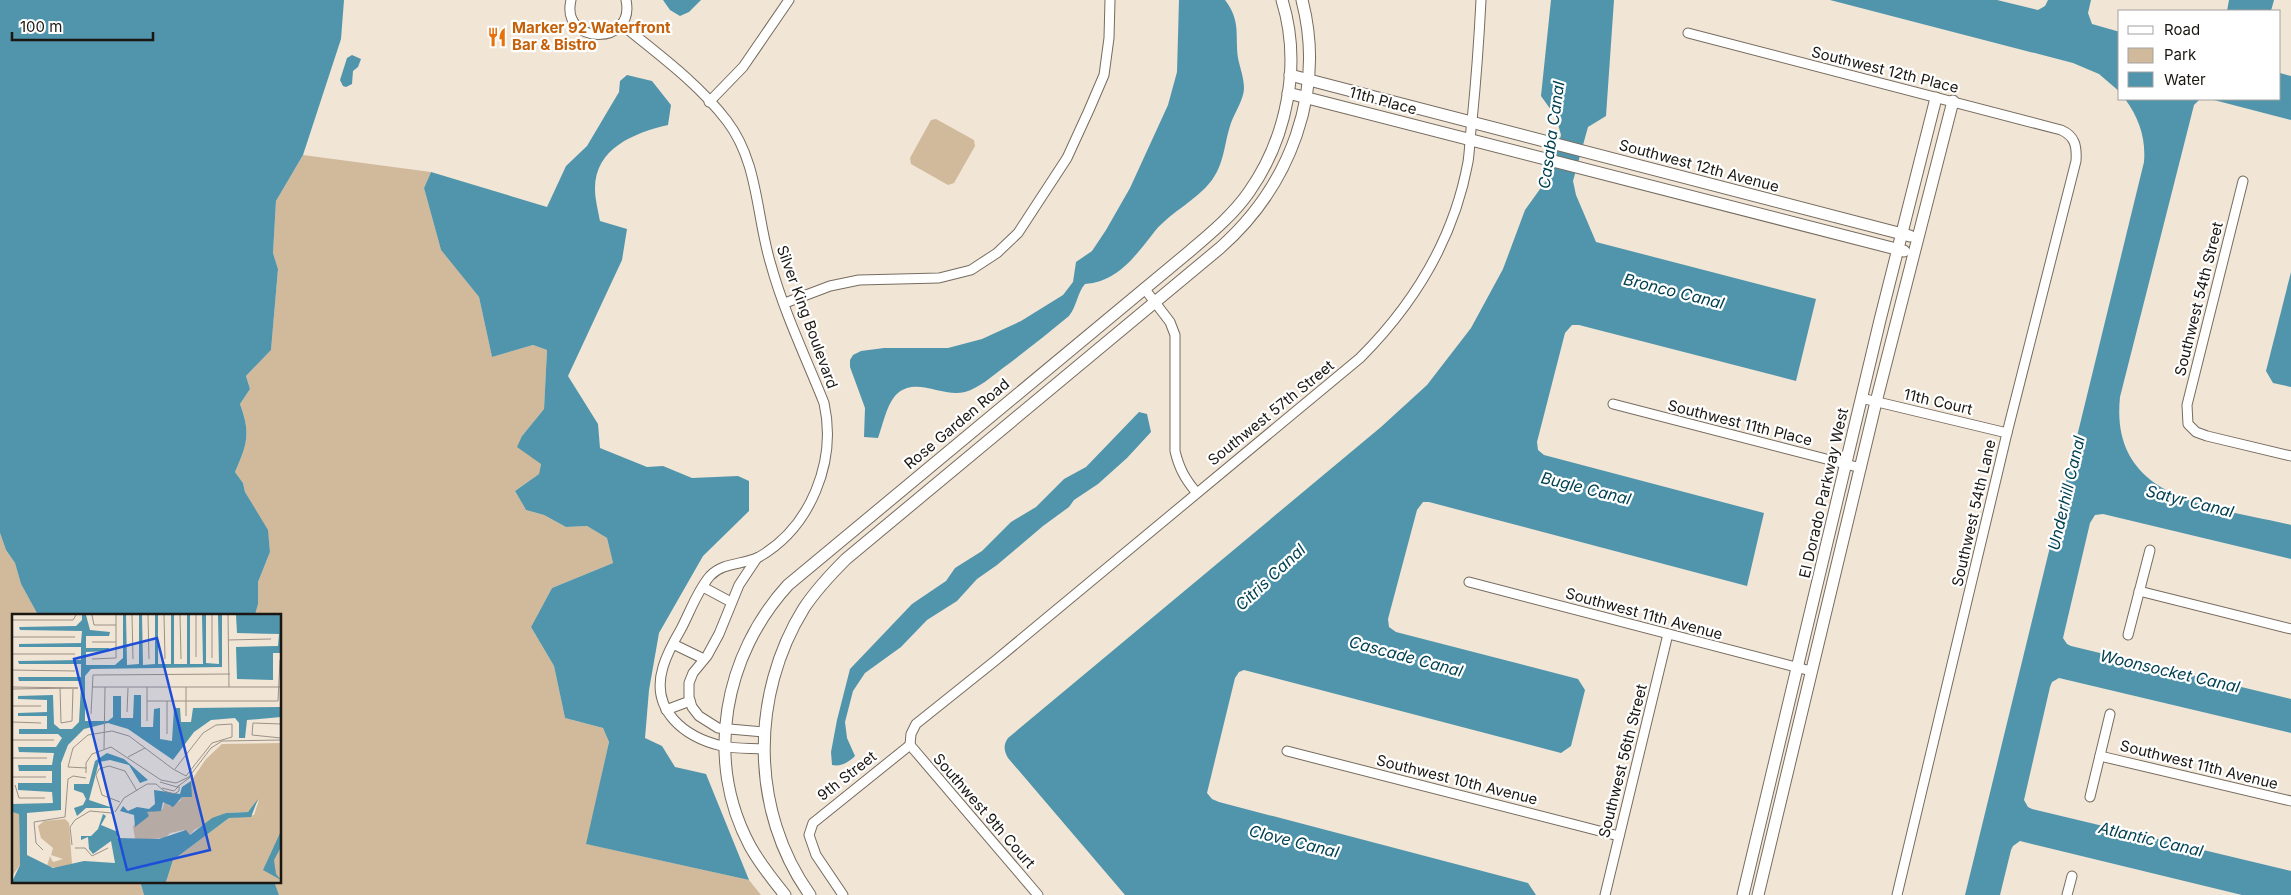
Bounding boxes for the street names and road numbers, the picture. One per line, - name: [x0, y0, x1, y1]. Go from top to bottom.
- street label: Southwest 12th Place: [1809, 42, 1961, 97]
- street label: 11th Place: [1347, 82, 1419, 119]
- street label: Southwest 12th Avenue: [1617, 135, 1781, 196]
- street label: Southwest 54th Street: [2170, 220, 2227, 378]
- street label: Silver King Boulevard: [773, 243, 842, 391]
- street label: Southwest 57th Street: [1204, 356, 1338, 469]
- street label: Rose Garden Road: [900, 374, 1013, 473]
- street label: 11th Court: [1902, 384, 1974, 419]
- street label: Southwest 11th Place: [1666, 395, 1814, 450]
- street label: El Dorado Parkway West: [1795, 406, 1852, 580]
- street label: Southwest 54th Lane: [1947, 437, 2000, 588]
- street label: Southwest 11th Avenue: [1563, 583, 1725, 644]
- street label: Southwest 56th Street: [1594, 682, 1651, 840]
- street label: Southwest 11th Avenue: [2118, 736, 2280, 793]
- street label: 9th Street: [813, 747, 880, 805]
- street label: Southwest 9th Court: [929, 749, 1040, 872]
- street label: Southwest 10th Avenue: [1375, 750, 1540, 809]

